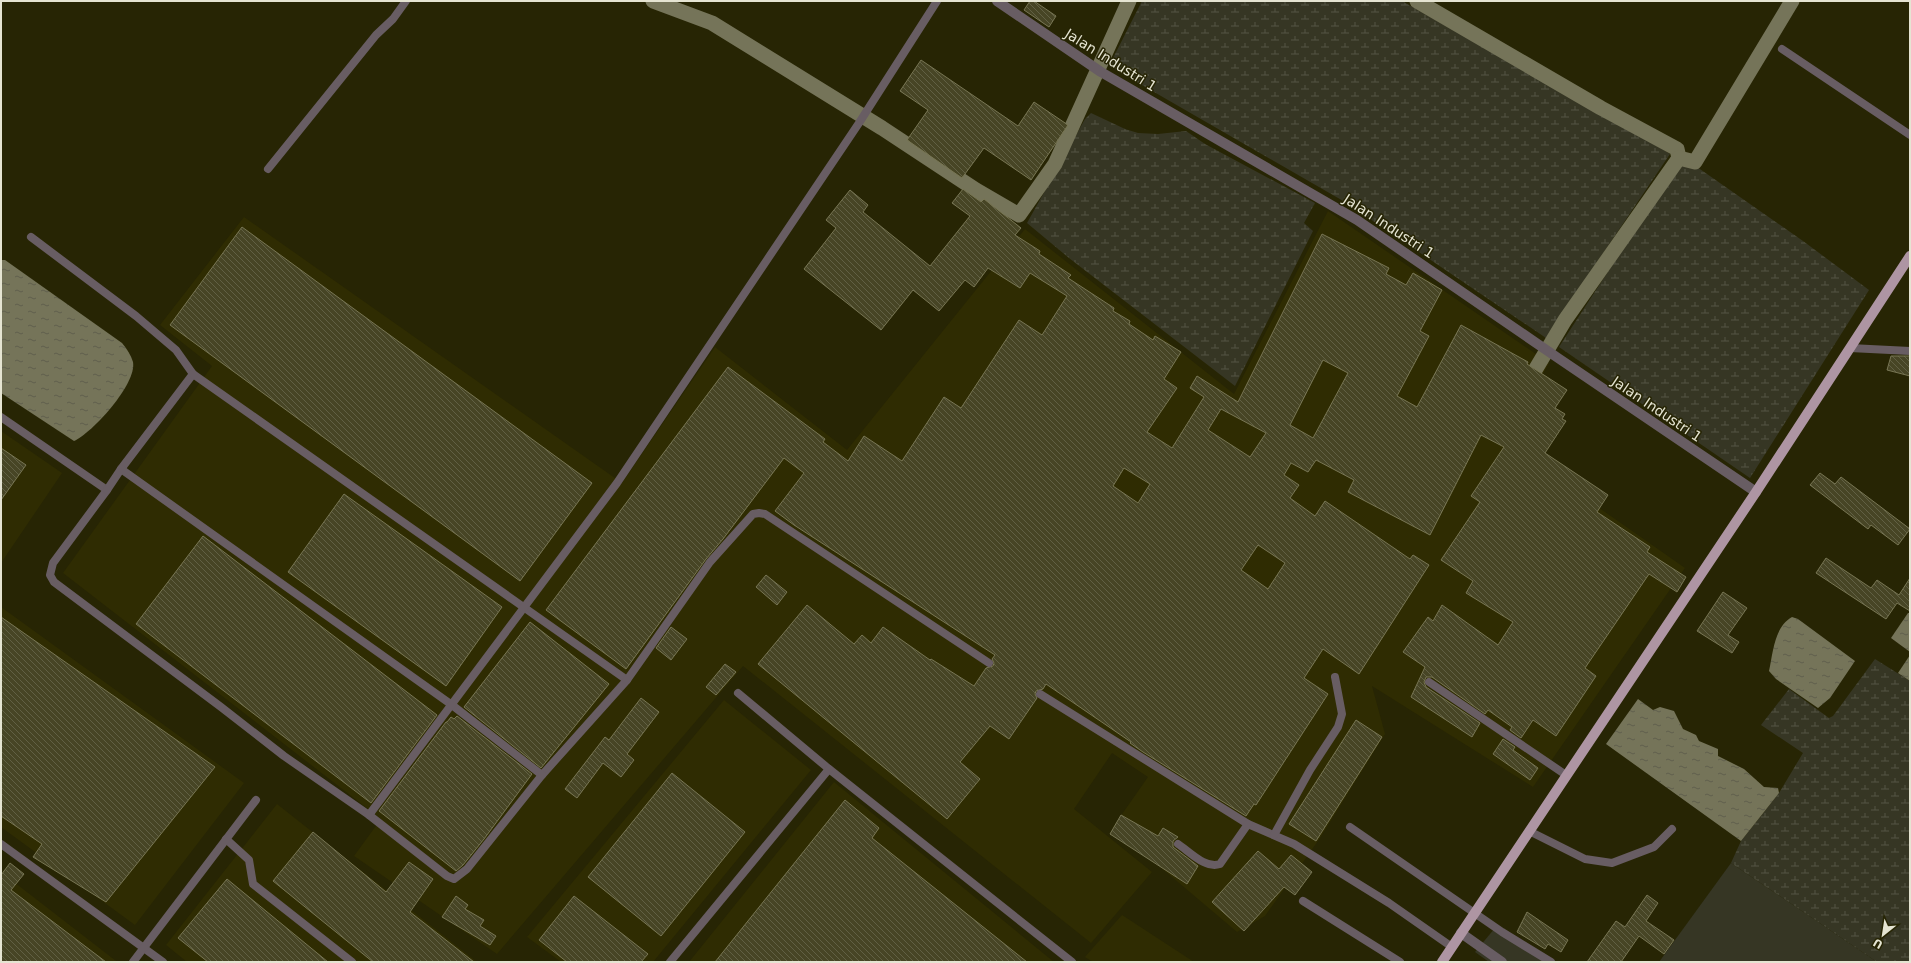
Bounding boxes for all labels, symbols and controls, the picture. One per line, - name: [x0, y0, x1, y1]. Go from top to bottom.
- street label: Jalan Industri 1: [1061, 25, 1160, 95]
- street label: Jalan Industri 1: [1340, 190, 1437, 261]
- street label: Jalan Industri 1: [1608, 372, 1705, 445]
- north arrow: [1863, 915, 1903, 955]
- text: U: [1871, 935, 1885, 951]

